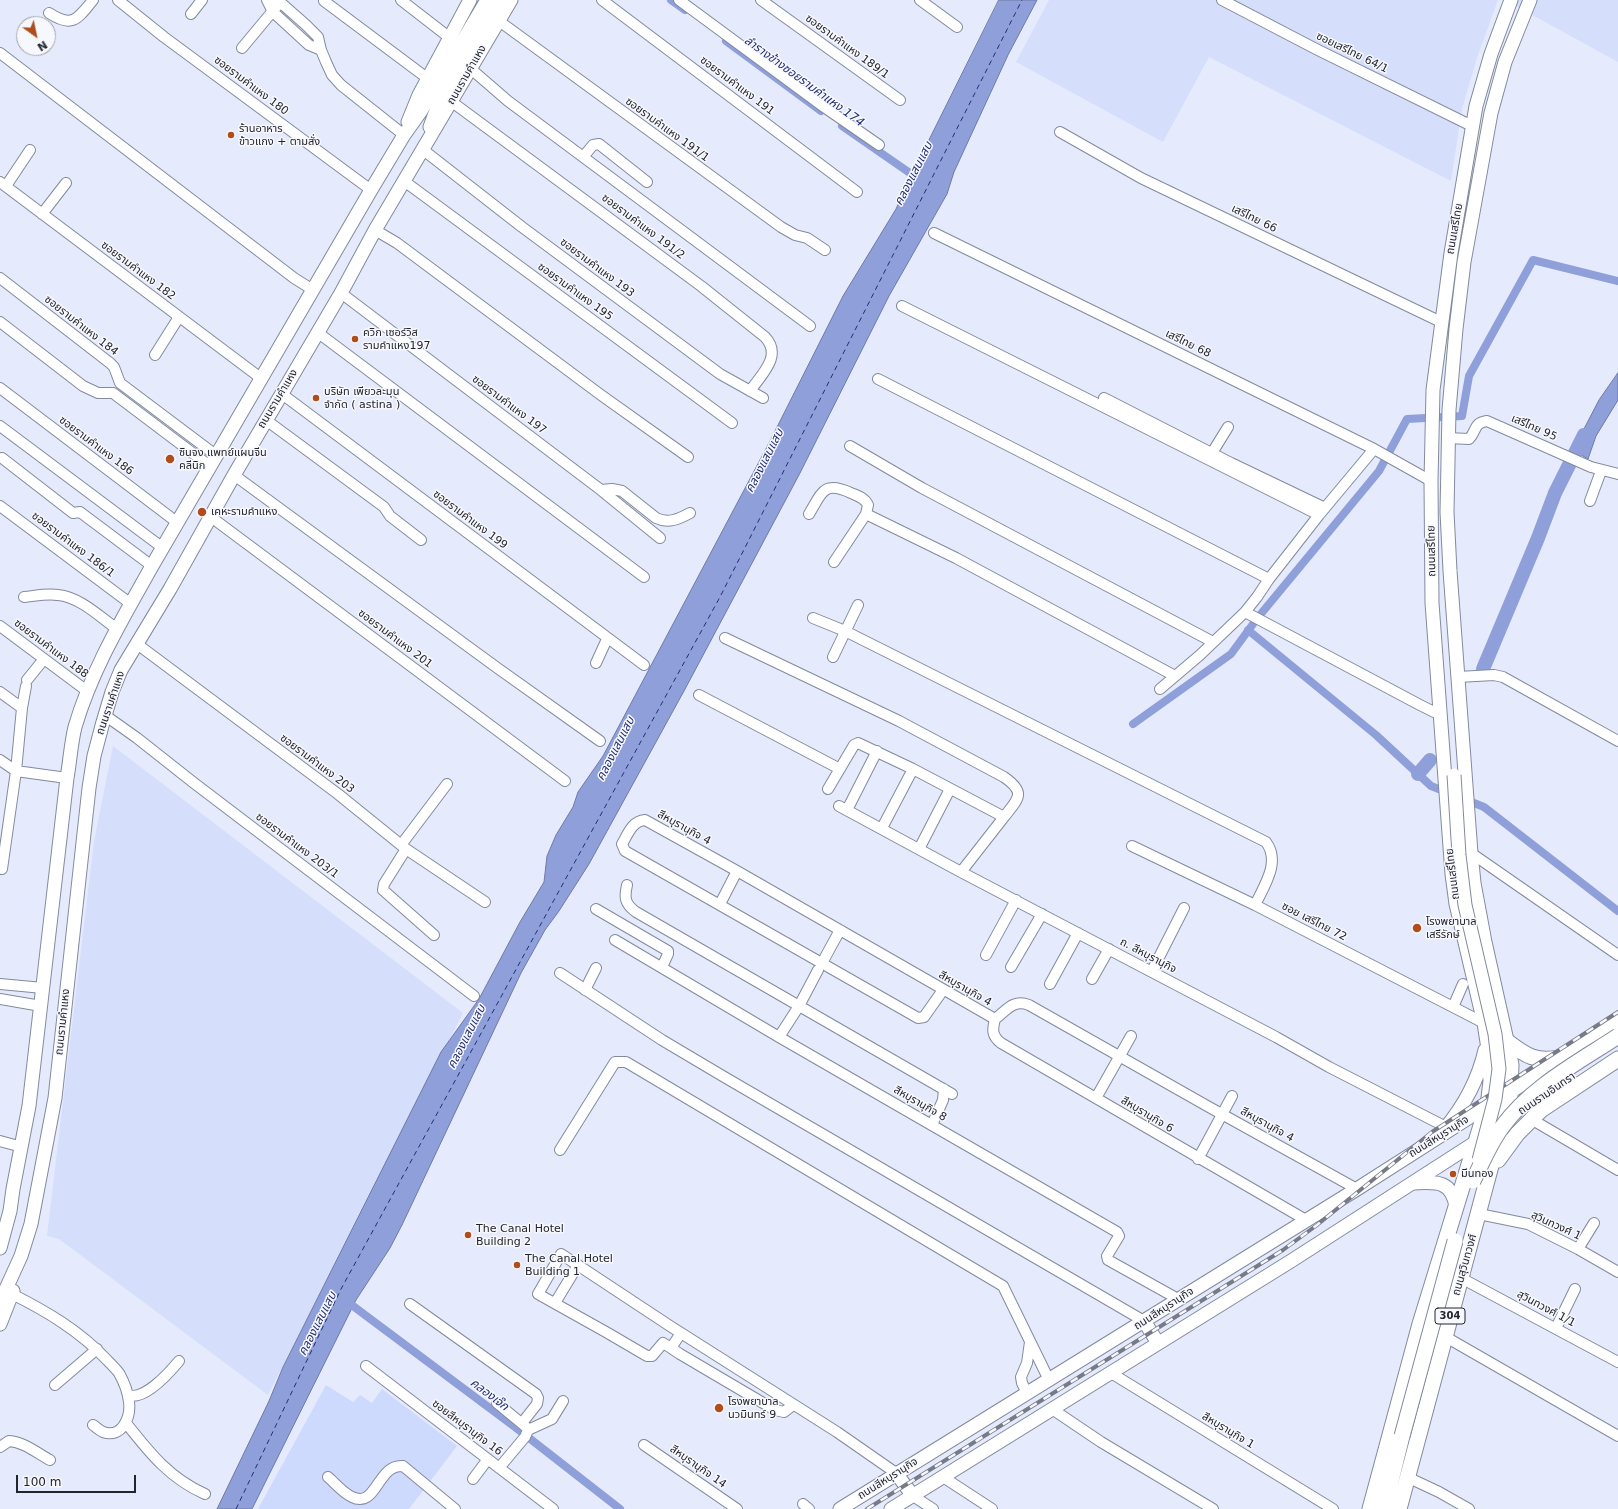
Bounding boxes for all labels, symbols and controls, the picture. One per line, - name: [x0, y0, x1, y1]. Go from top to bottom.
- street label: ซอยรามคำแหง 189/1: [802, 12, 892, 82]
- north arrow: [16, 16, 56, 56]
- street label: ซอยเสรีไทย 64/1: [1314, 30, 1390, 76]
- water label: ลำรางข้างซอยรามคำแหง 174: [741, 34, 867, 130]
- text: N: [35, 38, 50, 54]
- street label: ถนนรามคำแหง: [445, 43, 489, 107]
- street label: ซอยรามคำแหง 180: [211, 54, 291, 118]
- street label: ซอยรามคำแหง 191: [697, 54, 777, 118]
- street label: ซอยรามคำแหง 191/1: [622, 95, 712, 165]
- place label: ร้านอาหาร ข้าวแกง + ตามสั่ง: [239, 122, 320, 148]
- marker: ร้านอาหาร ข้าวแกง + ตามสั่ง: [226, 130, 236, 140]
- water label: คลองแสนแสบ: [892, 140, 936, 208]
- street label: ซอยรามคำแหง 191/2: [599, 191, 687, 263]
- street label: เสรีไทย 66: [1229, 202, 1279, 236]
- street label: ถนนเสรีไทย: [1444, 203, 1466, 255]
- street label: ซอยรามคำแหง 193: [557, 236, 637, 300]
- street label: ซอยรามคำแหง 182: [98, 239, 178, 303]
- street label: ซอยรามคำแหง 195: [535, 260, 615, 324]
- street label: ซอยรามคำแหง 184: [42, 293, 120, 359]
- place label: ควิก เซอร์วิส รามคำแหง197: [363, 326, 430, 352]
- street label: เสรีไทย 68: [1163, 327, 1213, 361]
- marker: ควิก เซอร์วิส รามคำแหง197: [350, 334, 360, 344]
- street label: ถนนรามคำแหง: [255, 367, 301, 431]
- street label: ซอยรามคำแหง 197: [469, 373, 549, 437]
- place label: บริษัท เพียวละมุน จำกัด ( astina ): [324, 385, 400, 411]
- marker: บริษัท เพียวละมุน จำกัด ( astina ): [311, 393, 321, 403]
- street label: เสรีไทย 95: [1509, 412, 1559, 444]
- street label: ซอยรามคำแหง 186: [56, 414, 136, 478]
- water label: คลองแสนแสบ: [743, 427, 787, 495]
- place label: ซินจง แพทย์แผนจีน คลีนิก: [179, 446, 267, 472]
- marker: ซินจง แพทย์แผนจีน คลีนิก: [164, 453, 176, 465]
- street label: ซอยรามคำแหง 199: [430, 488, 510, 552]
- place label: เคหะรามคำแหง: [211, 505, 277, 519]
- marker: เคหะรามคำแหง: [196, 506, 208, 518]
- street label: ซอยรามคำแหง 186/1: [29, 509, 117, 581]
- street label: ถนนเสรีไทย: [1425, 525, 1439, 577]
- street label: ซอยรามคำแหง 201: [355, 607, 435, 671]
- street label: ซอยรามคำแหง 188: [11, 617, 91, 681]
- street label: ถนนรามคำแหง: [94, 669, 128, 737]
- water label: คลองแสนแสบ: [594, 715, 638, 783]
- street label: ซอยรามคำแหง 203: [277, 732, 357, 796]
- street label: สีหบุรานุกิจ 4: [655, 808, 713, 848]
- street label: ซอยรามคำแหง 203/1: [253, 810, 341, 882]
- street label: ถนนเสรีไทย: [1443, 848, 1463, 900]
- street label: ซอย เสรีไทย 72: [1279, 900, 1349, 944]
- place label: โรงพยาบาล เสรีรักษ์: [1426, 915, 1477, 941]
- marker: โรงพยาบาล เสรีรักษ์: [1411, 922, 1423, 934]
- street label: ถ. สีหบุรานุกิจ: [1118, 936, 1178, 976]
- street label: สีหบุรานุกิจ 4: [936, 969, 994, 1009]
- street label: ถนนรามคำแหง: [53, 988, 73, 1056]
- water label: คลองแสนแสบ: [445, 1003, 489, 1071]
- street label: ถนนรามอินทรา: [1516, 1070, 1578, 1118]
- street label: สีหบุรานุกิจ 8: [891, 1084, 949, 1124]
- street label: สีหบุรานุกิจ 6: [1118, 1094, 1176, 1136]
- street label: สีหบุรานุกิจ 4: [1238, 1105, 1296, 1145]
- street label: ถนนสีหบุรานุกิจ: [1406, 1113, 1472, 1161]
- place label: มีนทอง: [1461, 1167, 1493, 1181]
- marker: มีนทอง: [1448, 1169, 1458, 1179]
- street label: สุวินทวงศ์ 1: [1529, 1209, 1583, 1243]
- place label: The Canal Hotel Building 2: [476, 1222, 564, 1248]
- marker: The Canal Hotel Building 2: [463, 1230, 473, 1240]
- street label: ถนนสุวินทวงศ์: [1450, 1233, 1480, 1297]
- place label: The Canal Hotel Building 1: [525, 1252, 613, 1278]
- marker: The Canal Hotel Building 1: [512, 1260, 522, 1270]
- street label: ถนนสีหบุรานุกิจ: [1132, 1285, 1196, 1333]
- street label: สุวินทวงศ์ 1/1: [1514, 1288, 1578, 1330]
- water label: คลองแสนแสบ: [296, 1290, 340, 1358]
- road number: 304: [1435, 1308, 1465, 1324]
- water label: คลองเจ๊ก: [467, 1376, 511, 1414]
- place label: โรงพยาบาล นวมินทร์ 9: [728, 1395, 779, 1421]
- street label: ซอยสีหบุรานุกิจ 16: [429, 1397, 505, 1459]
- marker: โรงพยาบาล นวมินทร์ 9: [713, 1402, 725, 1414]
- street label: สีหบุรานุกิจ 1: [1199, 1410, 1257, 1452]
- street label: สีหบุรานุกิจ 14: [667, 1443, 729, 1491]
- street label: ถนนสีหบุรานุกิจ: [855, 1455, 921, 1503]
- scale bar: [18, 1467, 138, 1493]
- text: 100 m: [23, 1475, 61, 1489]

